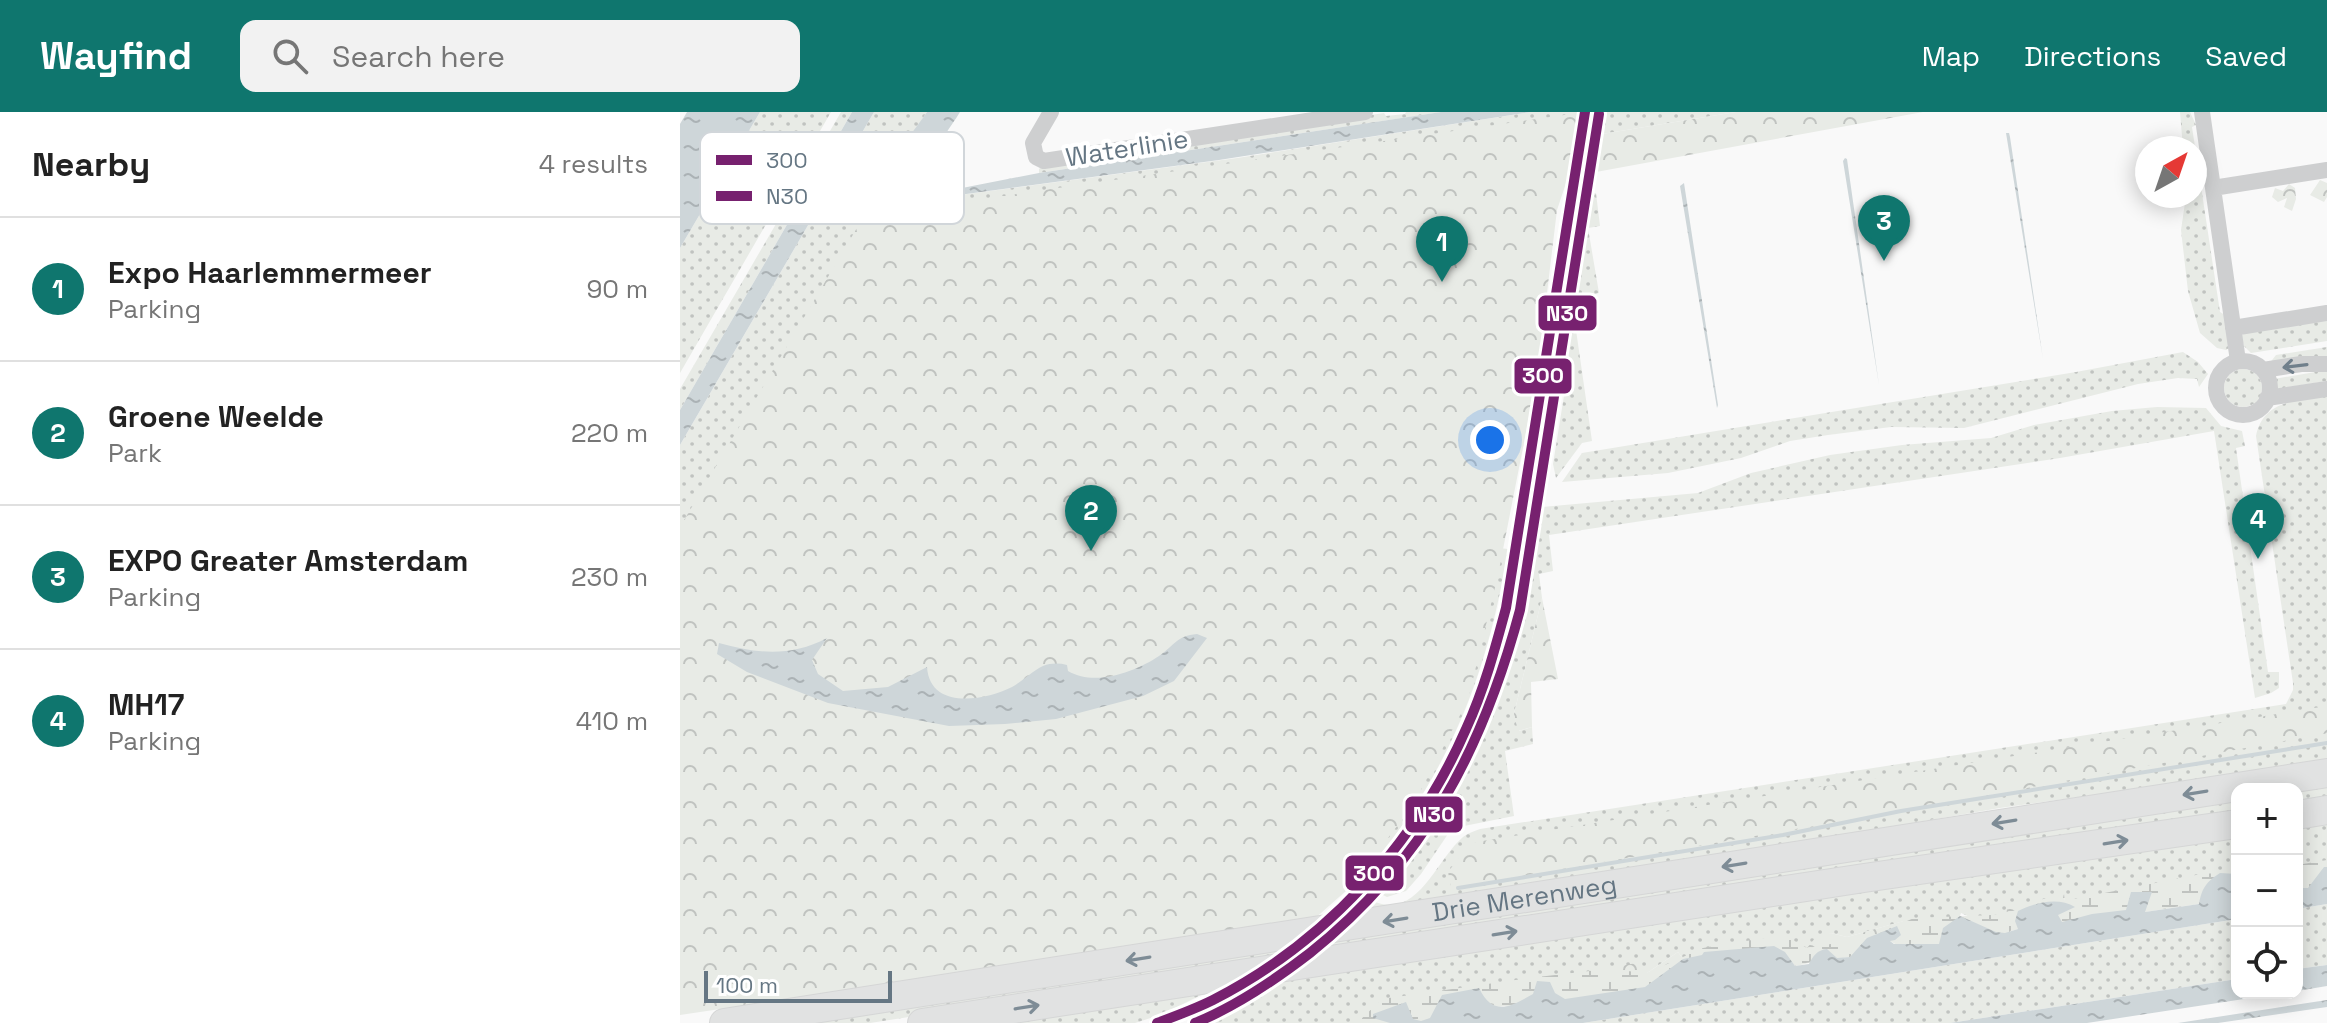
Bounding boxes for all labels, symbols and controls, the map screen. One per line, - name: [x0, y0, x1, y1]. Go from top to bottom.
- search box: [240, 20, 800, 92]
- text: Wayfind: [40, 32, 192, 80]
- icon: search: [268, 34, 312, 78]
- text: Search here: [332, 37, 505, 76]
- text: Map: [1922, 38, 1980, 74]
- text: Directions: [2024, 38, 2161, 74]
- text: Saved: [2205, 38, 2287, 74]
- street label: Waterlinie: [1063, 122, 1191, 174]
- legend: [700, 132, 964, 224]
- north arrow: [2135, 136, 2207, 208]
- text: Nearby: [32, 143, 150, 186]
- text: 300: [766, 146, 808, 174]
- text: 4 results: [539, 147, 648, 181]
- text: N30: [766, 182, 808, 210]
- pin: 3: [1858, 195, 1910, 261]
- pin: 1: [1416, 216, 1468, 282]
- text: Expo Haarlemmermeer: [108, 253, 432, 292]
- text: 1: [52, 272, 64, 306]
- text: 90 m: [586, 272, 648, 306]
- text: Parking: [108, 292, 201, 326]
- line badge: N30: [1537, 294, 1598, 332]
- text: N30: [1546, 299, 1588, 327]
- line badge: 300: [1513, 357, 1573, 395]
- one-way arrow: [2282, 358, 2309, 373]
- text: 300: [1522, 361, 1564, 389]
- text: Groene Weelde: [108, 397, 324, 436]
- text: 2: [50, 416, 66, 450]
- text: 220 m: [571, 416, 648, 450]
- your location: [1470, 420, 1510, 460]
- text: Park: [108, 436, 162, 470]
- pin: 2: [1065, 485, 1117, 551]
- pin: 4: [2232, 493, 2284, 559]
- text: EXPO Greater Amsterdam: [108, 541, 468, 580]
- text: 3: [50, 560, 66, 594]
- text: 230 m: [571, 560, 648, 594]
- text: Parking: [108, 580, 201, 614]
- text: MH17: [108, 685, 184, 724]
- text: 4: [50, 704, 66, 738]
- text: 410 m: [576, 704, 648, 738]
- text: Parking: [108, 724, 201, 758]
- map controls: [2231, 783, 2303, 999]
- button: +: [2231, 783, 2303, 855]
- one-way arrow: [2182, 786, 2208, 801]
- line badge: N30: [1404, 795, 1464, 834]
- text: N30: [1413, 800, 1455, 828]
- one-way arrow: [1992, 816, 2017, 831]
- one-way arrow: [2103, 834, 2128, 849]
- line badge: 300: [1344, 854, 1405, 892]
- button: −: [2231, 855, 2303, 927]
- text: 300: [1353, 859, 1395, 887]
- one-way arrow: [1722, 859, 1747, 874]
- street label: Drie Merenweg: [1429, 867, 1619, 929]
- one-way arrow: [1382, 913, 1408, 928]
- one-way arrow: [1492, 925, 1517, 940]
- button: locate: [2231, 927, 2303, 999]
- one-way arrow: [1125, 953, 1151, 968]
- scale bar: [704, 967, 892, 1003]
- text: 100 m: [716, 971, 778, 999]
- one-way arrow: [1013, 999, 1039, 1014]

